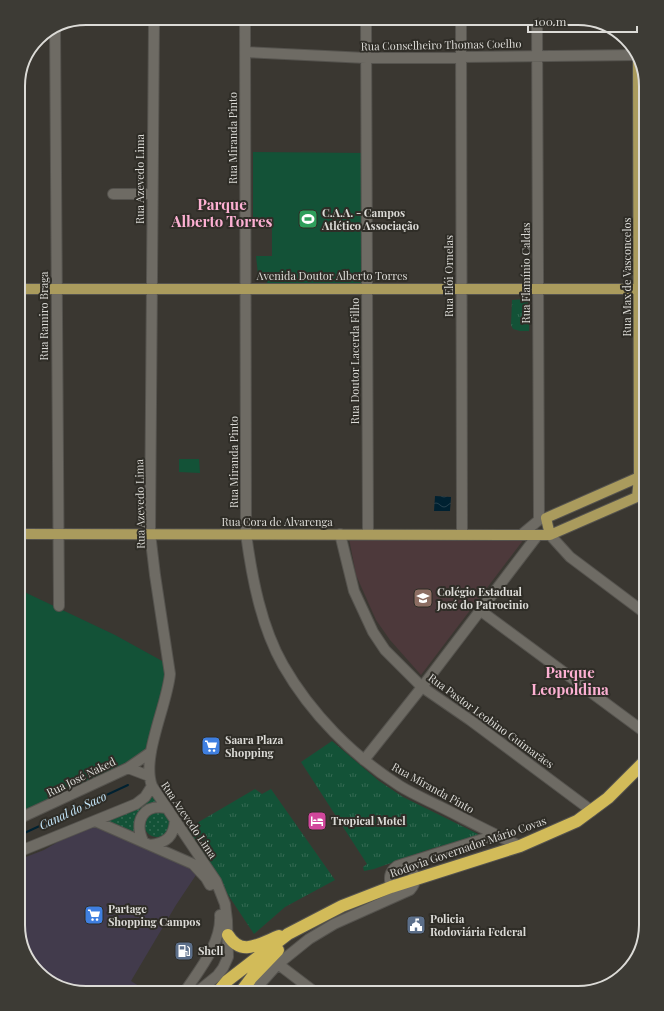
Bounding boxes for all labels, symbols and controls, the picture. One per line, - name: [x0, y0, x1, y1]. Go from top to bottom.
- scale bar: [528, 8, 637, 34]
- text: 100 m: [534, 13, 567, 29]
- street label: Rua Conselheiro Thomas Coelho: [360, 36, 522, 53]
- street label: Rua Miranda Pinto: [225, 92, 240, 184]
- street label: Rua Azevedo Lima: [132, 134, 147, 224]
- district label: Parque Alberto Torres: [171, 194, 273, 231]
- place label: C.A.A. - Campos Atlético Associação: [321, 205, 419, 233]
- sports icon: C.A.A. - Campos Atlético Associação: [297, 208, 319, 230]
- street label: Rua Max de Vasconcelos: [619, 218, 634, 336]
- street label: Rua Flamínio Caldas: [518, 223, 533, 323]
- street label: Rua Elói Ornelas: [441, 235, 456, 317]
- street label: Avenida Doutor Alberto Torres: [256, 268, 408, 283]
- street label: Rua Ramiro Braga: [36, 271, 51, 361]
- street label: Rua Doutor Lacerda Filho: [347, 298, 362, 424]
- street label: Rua Miranda Pinto: [226, 416, 241, 508]
- street label: Rua Azevedo Lima: [131, 458, 148, 549]
- street label: Rua Cora de Alvarenga: [221, 514, 333, 529]
- place label: Colégio Estadual José do Patrocinio: [436, 584, 529, 612]
- school or university icon: Colégio Estadual José do Patrocinio: [412, 587, 434, 609]
- district label: Parque Leopoldina: [531, 662, 609, 699]
- street label: Rua Pastor Leobino Guimarães: [425, 670, 557, 771]
- place label: Saara Plaza Shopping: [225, 732, 283, 760]
- supermarket icon: Saara Plaza Shopping: [200, 735, 222, 757]
- street label: Rua José Naked: [44, 753, 118, 800]
- street label: Rua Miranda Pinto: [389, 759, 477, 816]
- street label: Rua Azevedo Lima: [158, 778, 221, 862]
- water label: Canal do Saco: [36, 787, 109, 833]
- hotel icon: Tropical Motel: [306, 810, 328, 832]
- place label: Tropical Motel: [331, 813, 406, 828]
- street label: Rodovia Governador Mário Covas: [388, 813, 548, 880]
- place label: Partage Shopping Campos: [108, 901, 201, 929]
- supermarket icon: Partage Shopping Campos: [83, 904, 105, 926]
- place label: Policia Rodoviária Federal: [430, 911, 527, 939]
- public building icon: Policia Rodoviária Federal: [405, 914, 427, 936]
- fuel station icon: Shell: [173, 940, 195, 962]
- place label: Shell: [198, 943, 224, 958]

